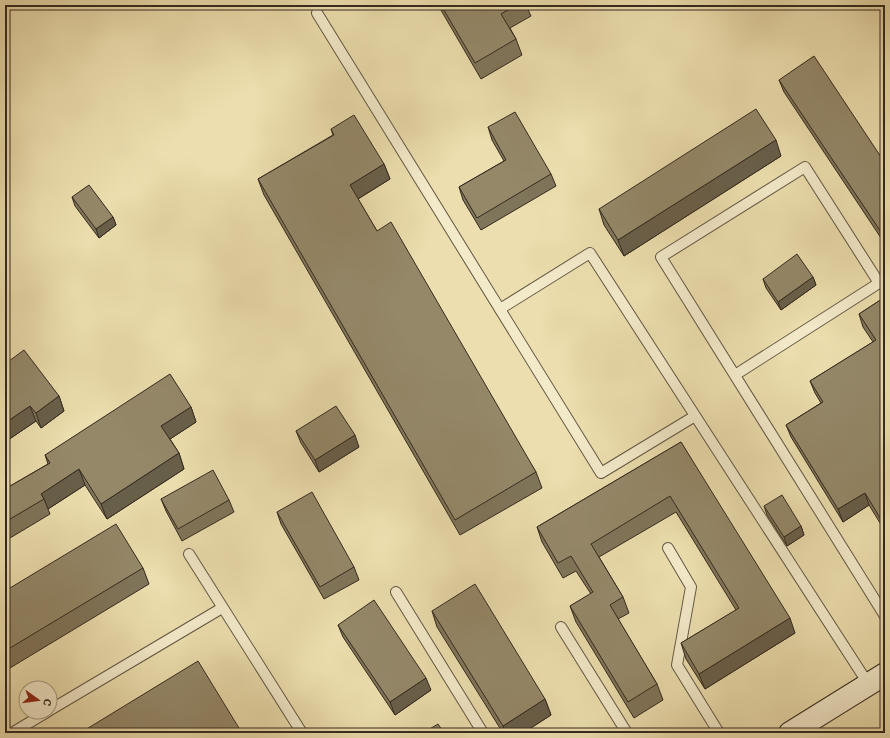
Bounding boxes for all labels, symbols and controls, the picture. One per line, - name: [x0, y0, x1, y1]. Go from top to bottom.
- north arrow: [18, 680, 58, 720]
- text: С: [39, 697, 55, 708]

